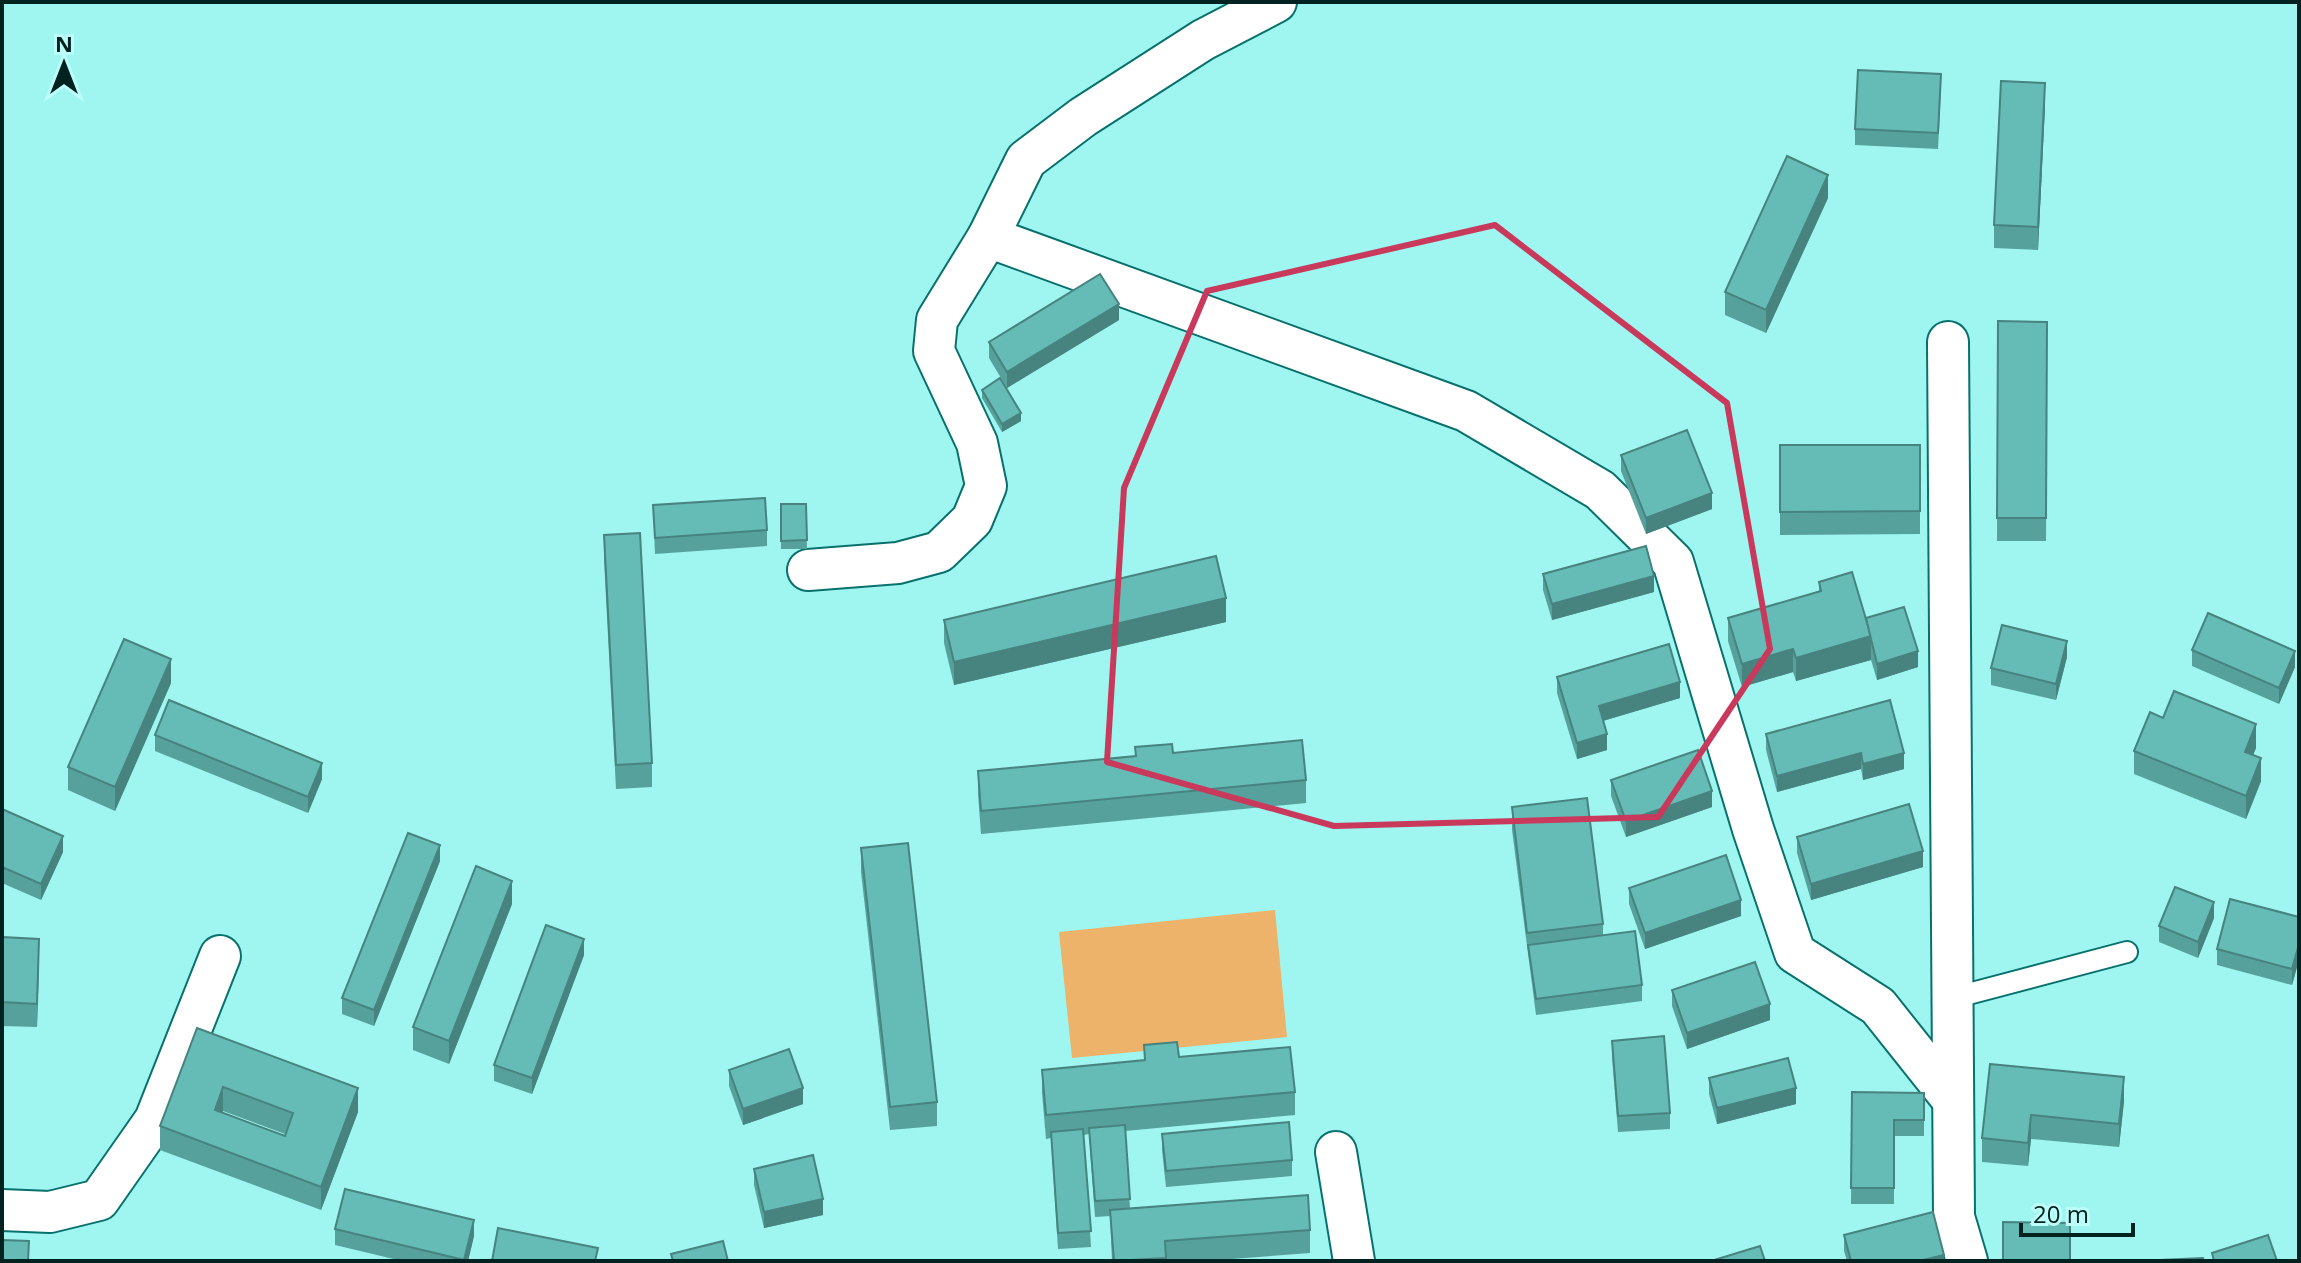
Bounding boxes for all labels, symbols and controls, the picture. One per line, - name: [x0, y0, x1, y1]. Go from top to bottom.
- north arrow: [24, 24, 104, 104]
- text: N: [55, 28, 73, 58]
- scale bar: [2021, 1187, 2133, 1237]
- text: 20 m: [2033, 1197, 2089, 1230]

